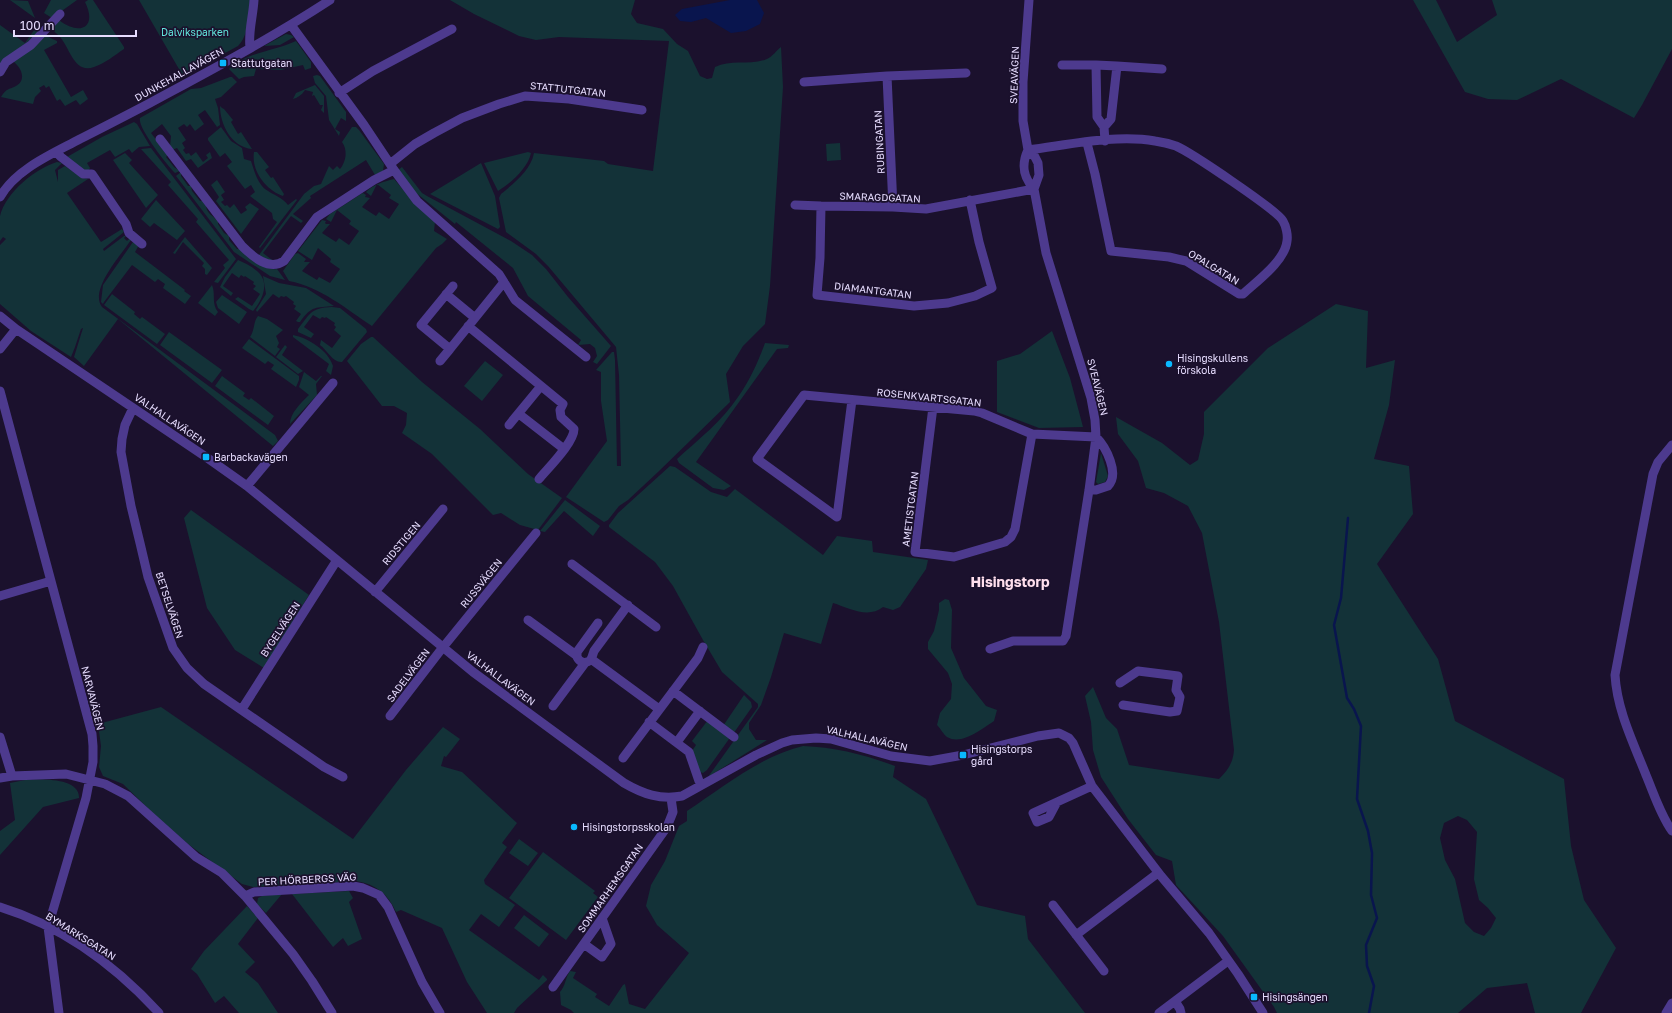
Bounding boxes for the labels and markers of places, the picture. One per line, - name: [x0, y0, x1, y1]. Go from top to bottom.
- place label: Stattutgatan: [231, 57, 292, 69]
- marker: Stattutgatan: [218, 58, 228, 68]
- place label: Hisingskullens förskola: [1177, 352, 1248, 376]
- marker: Hisingskullens förskola: [1164, 359, 1174, 369]
- place label: Barbackavägen: [214, 451, 288, 463]
- marker: Barbackavägen: [201, 452, 211, 462]
- place label: Hisingstorps gård: [971, 743, 1032, 767]
- marker: Hisingstorps gård: [958, 750, 968, 760]
- place label: Hisingstorpsskolan: [582, 821, 675, 833]
- marker: Hisingstorpsskolan: [569, 822, 579, 832]
- place label: Hisingsängen: [1262, 991, 1328, 1003]
- marker: Hisingsängen: [1249, 992, 1259, 1002]

